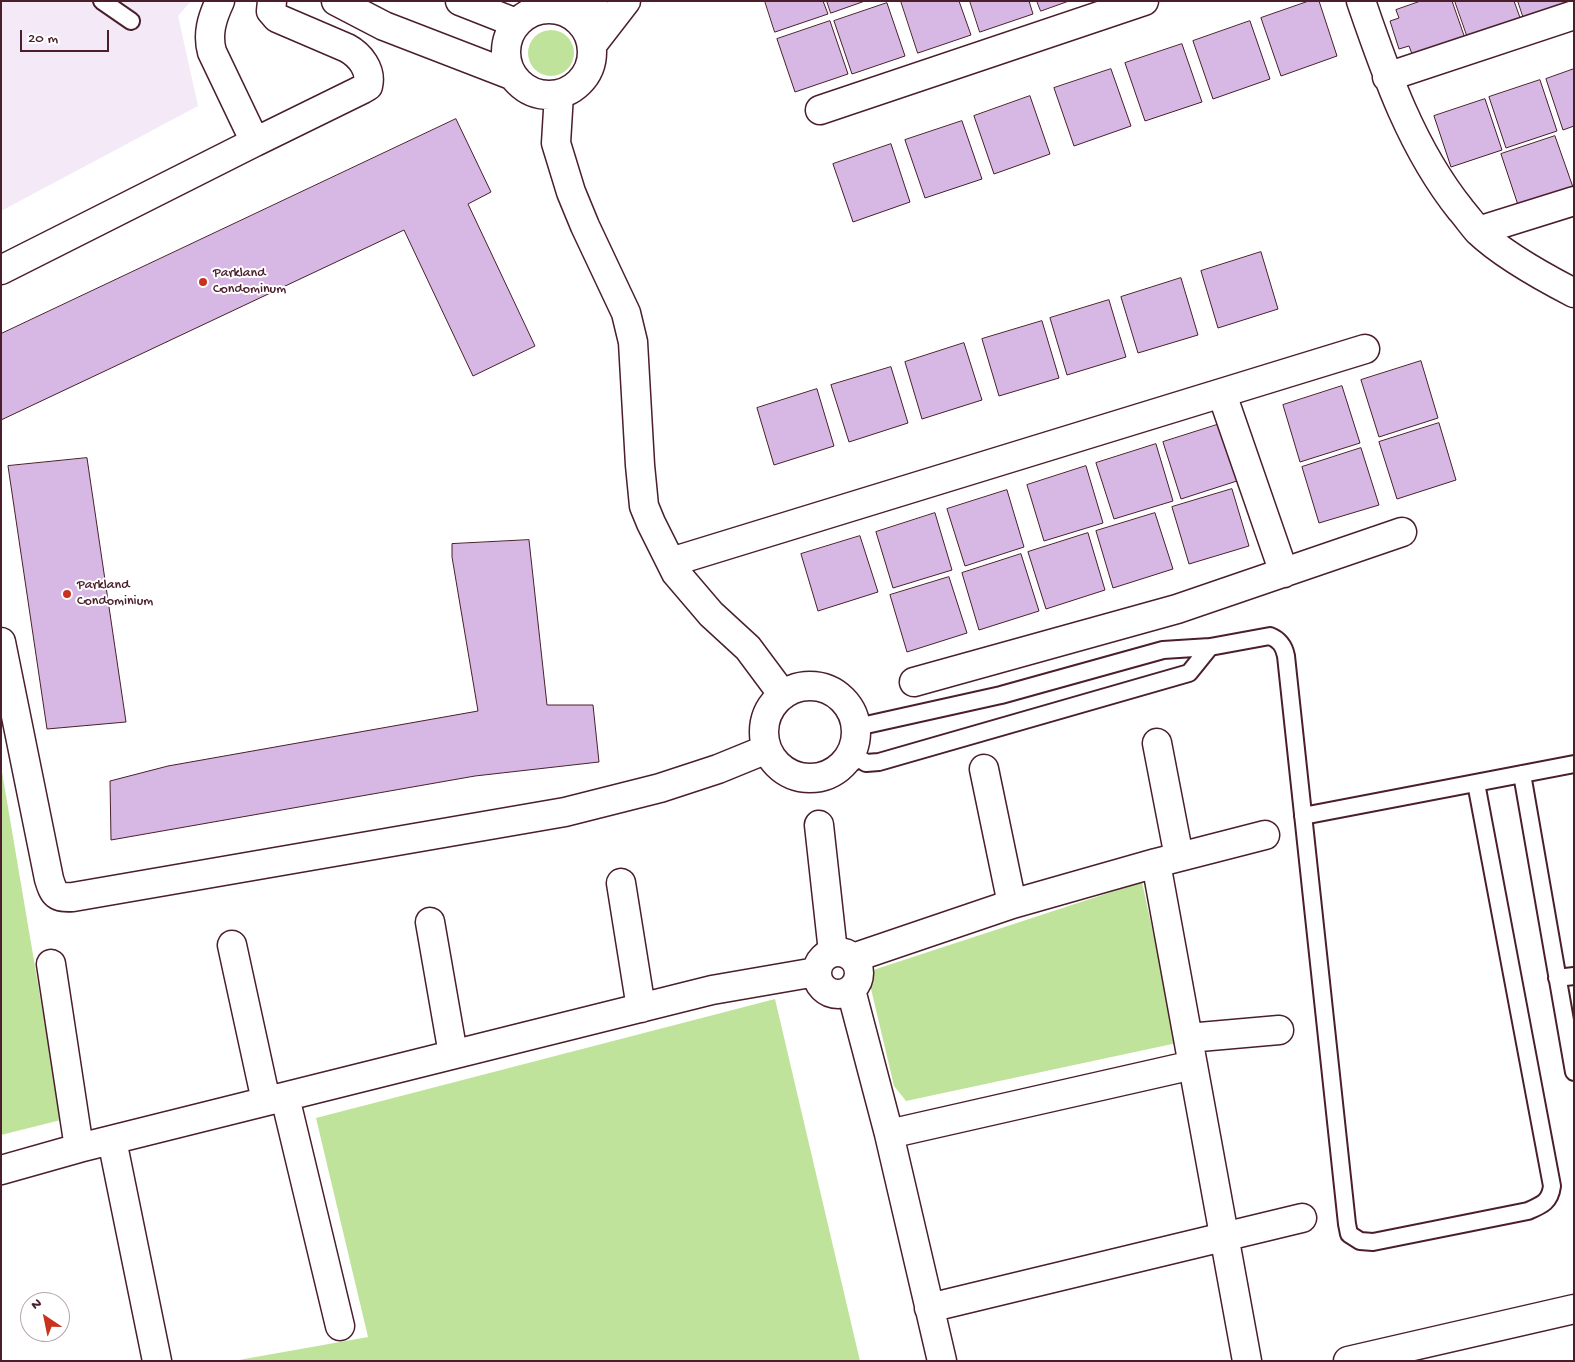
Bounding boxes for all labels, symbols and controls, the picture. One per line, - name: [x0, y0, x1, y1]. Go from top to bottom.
- scale bar: [22, 20, 111, 52]
- text: 20 m: [28, 30, 58, 48]
- place label: Parkland Condominum: [213, 266, 286, 298]
- marker: Parkland Condominum: [197, 276, 209, 288]
- place label: Parkland Condominium: [77, 578, 153, 610]
- marker: Parkland Condominium: [61, 588, 73, 600]
- north arrow: [20, 1292, 70, 1342]
- text: N: [28, 1295, 45, 1315]

